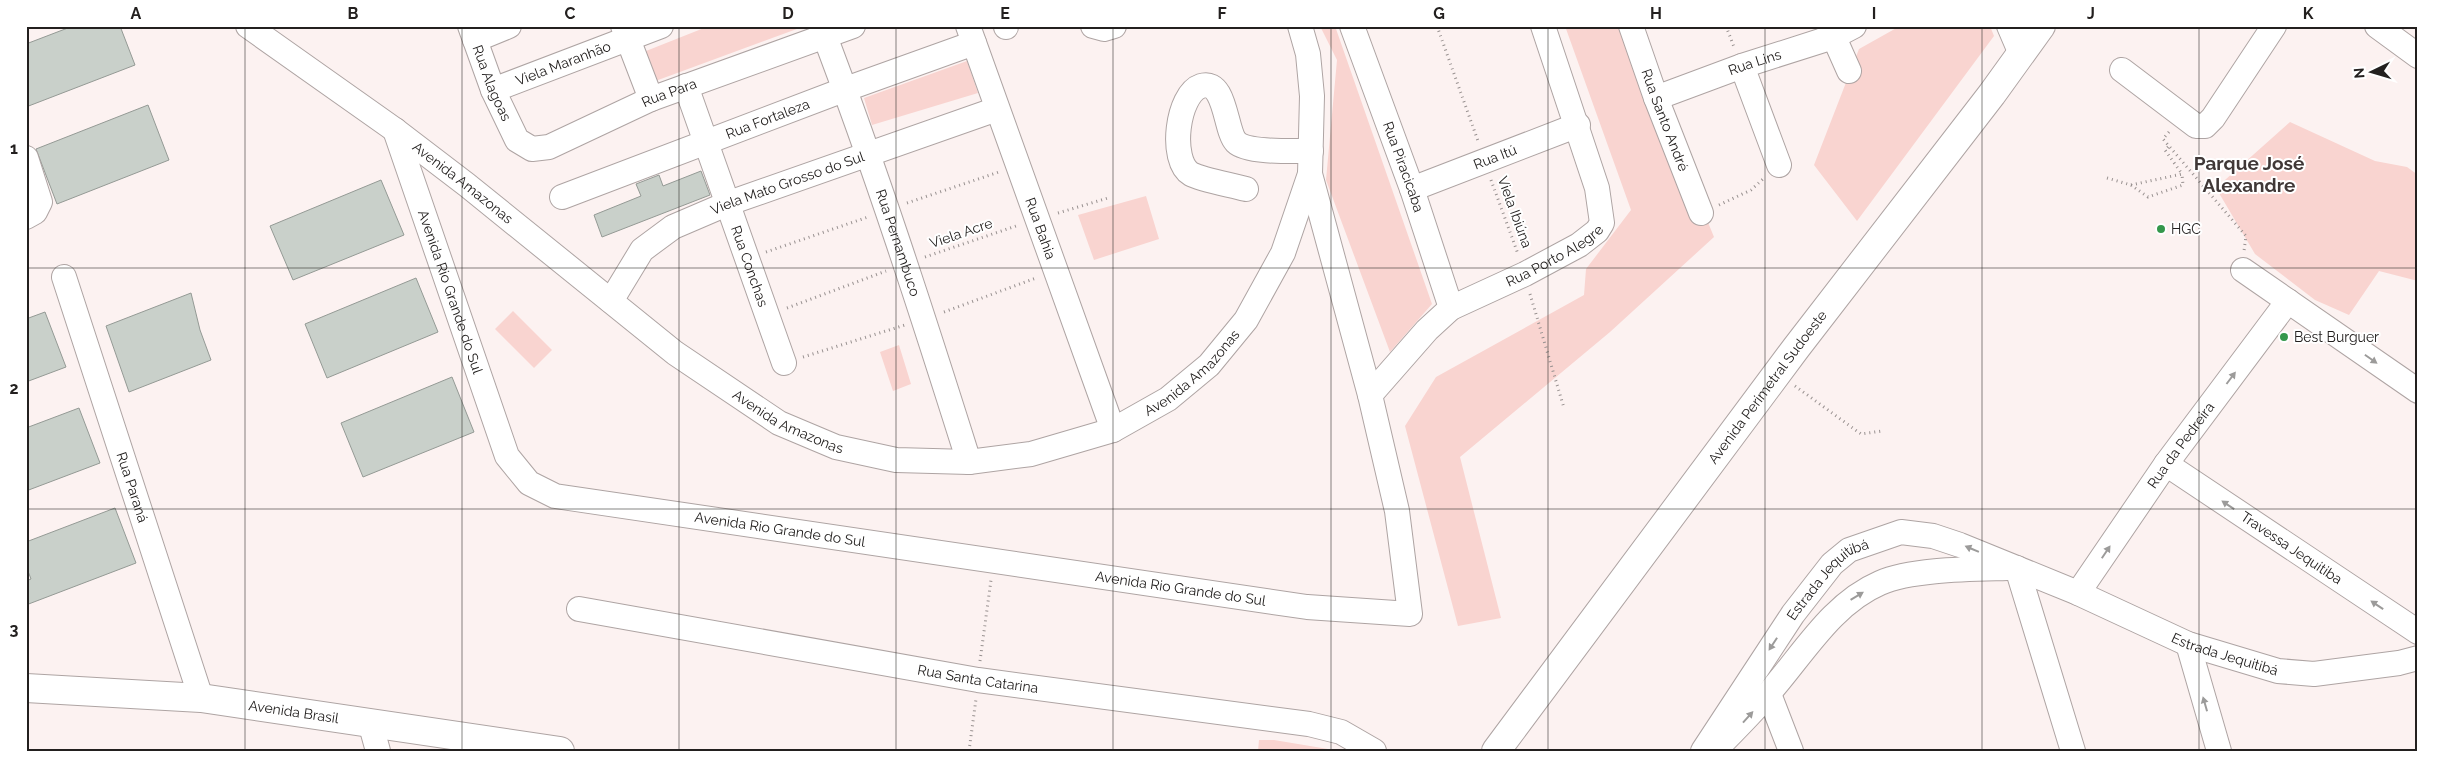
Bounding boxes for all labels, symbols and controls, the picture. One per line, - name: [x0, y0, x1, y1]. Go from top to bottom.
- text: A: [131, 4, 142, 23]
- text: B: [348, 4, 359, 23]
- text: C: [565, 4, 576, 23]
- text: D: [782, 4, 794, 23]
- text: E: [1000, 4, 1010, 23]
- text: F: [1217, 4, 1227, 23]
- text: G: [1433, 4, 1445, 23]
- text: H: [1650, 4, 1662, 23]
- text: I: [1872, 4, 1876, 23]
- text: J: [2087, 4, 2095, 23]
- text: K: [2303, 4, 2314, 23]
- street label: Viela Maranhão: [513, 38, 613, 89]
- street label: Rua Alagoas: [469, 43, 515, 124]
- street label: Rua Lins: [1726, 46, 1783, 78]
- north arrow: [2346, 48, 2396, 98]
- street label: Rua Santo André: [1639, 67, 1692, 173]
- text: N: [2351, 67, 2367, 79]
- street label: Rua Para: [639, 75, 699, 110]
- street label: Rua Fortaleza: [723, 96, 812, 142]
- street label: Rua Piracicaba: [1380, 119, 1427, 214]
- text: 1: [10, 139, 18, 158]
- street label: Avenida Amazonas: [410, 139, 516, 227]
- street label: Rua Itú: [1471, 141, 1519, 173]
- street label: Viela Mato Grosso do Sul: [708, 148, 867, 218]
- district label: Parque José Alexandre: [2194, 152, 2304, 196]
- street label: Viela Ibiúna: [1495, 174, 1535, 250]
- street label: Rua Pernambuco: [873, 187, 923, 298]
- street label: Rua Bahia: [1022, 195, 1059, 261]
- street label: Avenida Rio Grande do Sul: [415, 208, 486, 376]
- street label: Viela Acre: [928, 215, 994, 251]
- place label: HGC: [2171, 221, 2201, 237]
- street label: Rua Porto Alegre: [1503, 222, 1607, 290]
- street label: Rua Conchas: [728, 223, 771, 309]
- marker: HGC: [2155, 223, 2167, 235]
- street label: Avenida Perimetral Sudoeste: [1705, 307, 1830, 467]
- street label: Avenida Amazonas: [1141, 326, 1243, 419]
- place label: Best Burguer: [2294, 329, 2379, 345]
- marker: Best Burguer: [2278, 331, 2290, 343]
- one-way arrow: [2365, 354, 2378, 364]
- one-way arrow: [2226, 371, 2236, 385]
- text: 2: [9, 379, 19, 398]
- street label: Avenida Amazonas: [730, 386, 845, 456]
- street label: Rua da Pedreira: [2144, 399, 2217, 491]
- street label: Rua Paraná: [113, 450, 151, 524]
- one-way arrow: [2221, 500, 2234, 510]
- street label: Travessa Jequitiba: [2238, 508, 2345, 587]
- street label: Avenida Rio Grande do Sul: [694, 509, 867, 550]
- street label: Estrada Jequitibá: [1783, 536, 1871, 623]
- one-way arrow: [1965, 545, 1979, 553]
- one-way arrow: [2101, 546, 2111, 559]
- street label: Avenida Rio Grande do Sul: [1094, 568, 1267, 609]
- one-way arrow: [1850, 592, 1863, 601]
- one-way arrow: [2370, 600, 2384, 610]
- text: 3: [10, 620, 19, 639]
- street label: Estrada Jequitibá: [2169, 629, 2280, 679]
- one-way arrow: [1768, 638, 1778, 651]
- street label: Rua Santa Catarina: [916, 661, 1039, 696]
- one-way arrow: [2201, 696, 2209, 711]
- street label: Avenida Brasil: [247, 697, 340, 726]
- one-way arrow: [1742, 711, 1754, 723]

